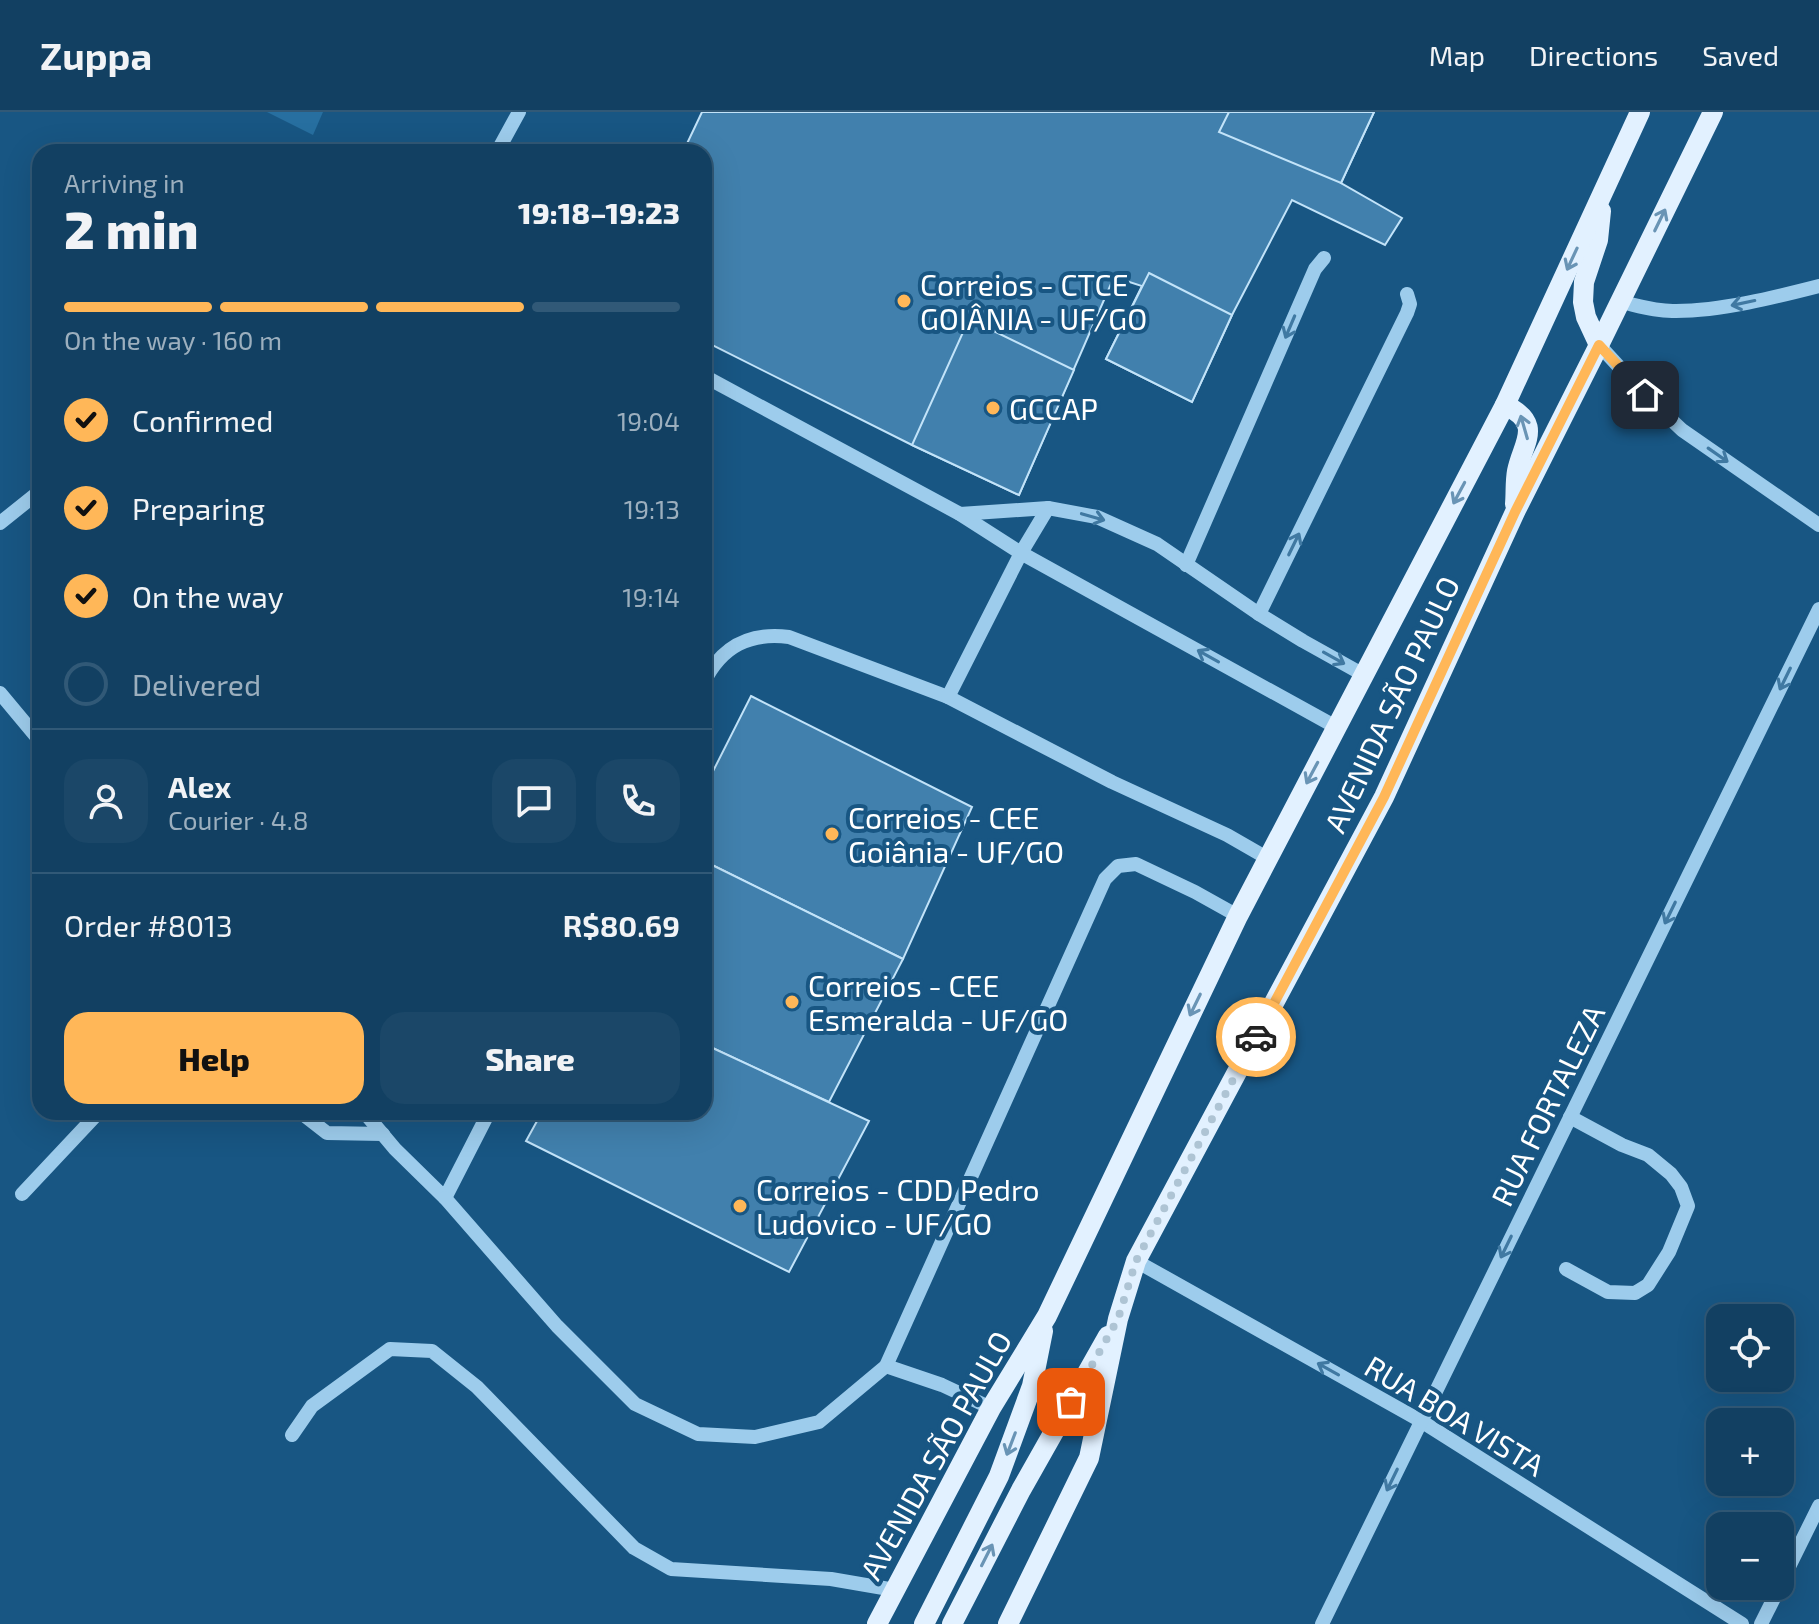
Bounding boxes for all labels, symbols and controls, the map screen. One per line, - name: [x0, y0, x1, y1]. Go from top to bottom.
- text: Zuppa: [40, 32, 152, 78]
- text: Map: [1429, 38, 1485, 72]
- text: Directions: [1529, 38, 1658, 72]
- text: Saved: [1702, 38, 1779, 72]
- text: Arriving in: [64, 167, 185, 198]
- text: 19:18–19:23: [518, 194, 680, 230]
- text: 2 min: [64, 197, 199, 259]
- one-way arrow: [1653, 209, 1668, 233]
- one-way arrow: [1564, 247, 1579, 271]
- place label: Correios - CTCE GOIÂNIA - UF/GO: [920, 266, 1147, 336]
- marker: Correios - CTCE GOIÂNIA - UF/GO: [895, 292, 913, 310]
- one-way arrow: [1730, 296, 1756, 311]
- one-way arrow: [1281, 314, 1296, 339]
- text: On the way · 160 m: [64, 324, 282, 355]
- pin: [1611, 361, 1679, 429]
- icon: home: [1623, 373, 1667, 417]
- place label: GCCAP: [1009, 390, 1098, 426]
- icon: check: [64, 398, 108, 442]
- marker: GCCAP: [984, 399, 1002, 417]
- text: Confirmed: [132, 402, 273, 438]
- text: 19:04: [617, 405, 680, 436]
- one-way arrow: [1516, 415, 1531, 440]
- one-way arrow: [1706, 447, 1728, 463]
- one-way arrow: [1451, 481, 1467, 505]
- icon: check: [64, 486, 108, 530]
- text: Preparing: [132, 490, 265, 526]
- text: 19:13: [624, 493, 680, 524]
- one-way arrow: [1079, 511, 1105, 526]
- one-way arrow: [1287, 533, 1302, 556]
- street label: AVENIDA SÃO PAULO: [1316, 570, 1466, 838]
- icon: check: [64, 574, 108, 618]
- text: On the way: [132, 578, 284, 614]
- text: 19:14: [622, 581, 680, 612]
- one-way arrow: [1197, 647, 1221, 663]
- one-way arrow: [1322, 650, 1345, 666]
- text: Delivered: [132, 666, 261, 702]
- one-way arrow: [1776, 667, 1792, 691]
- button: person: [64, 759, 148, 843]
- button: chat: [492, 759, 576, 843]
- button: phone: [596, 759, 680, 843]
- one-way arrow: [1303, 760, 1319, 784]
- text: Alex: [168, 768, 231, 804]
- place label: Correios - CEE Goiânia - UF/GO: [848, 799, 1064, 869]
- text: Courier · 4.8: [168, 804, 309, 835]
- marker: Correios - CEE Goiânia - UF/GO: [823, 825, 841, 843]
- one-way arrow: [1662, 900, 1677, 924]
- text: Order #8013: [64, 907, 233, 943]
- text: R$80.69: [563, 907, 680, 943]
- place label: Correios - CEE Esmeralda - UF/GO: [808, 967, 1068, 1037]
- marker: Correios - CEE Esmeralda - UF/GO: [783, 993, 801, 1011]
- one-way arrow: [1187, 993, 1202, 1017]
- courier: [1216, 997, 1296, 1077]
- street label: RUA FORTALEZA: [1483, 998, 1611, 1211]
- button: Help: [64, 1012, 364, 1104]
- button: Share: [380, 1012, 680, 1104]
- icon: car: [1234, 1015, 1278, 1059]
- place label: Correios - CDD Pedro Ludovico - UF/GO: [756, 1171, 1040, 1241]
- marker: Correios - CDD Pedro Ludovico - UF/GO: [731, 1197, 749, 1215]
- one-way arrow: [1498, 1234, 1513, 1258]
- map controls: [1706, 1304, 1794, 1600]
- button: locate: [1706, 1304, 1794, 1392]
- street label: AVENIDA SÃO PAULO: [852, 1325, 1018, 1585]
- street label: RUA BOA VISTA: [1359, 1347, 1551, 1483]
- one-way arrow: [1317, 1361, 1340, 1377]
- pin: [1037, 1368, 1105, 1436]
- icon: bag: [1049, 1380, 1093, 1424]
- button: +: [1706, 1408, 1794, 1496]
- one-way arrow: [1003, 1431, 1017, 1456]
- one-way arrow: [1384, 1468, 1399, 1492]
- button: −: [1706, 1512, 1794, 1600]
- one-way arrow: [980, 1543, 996, 1567]

